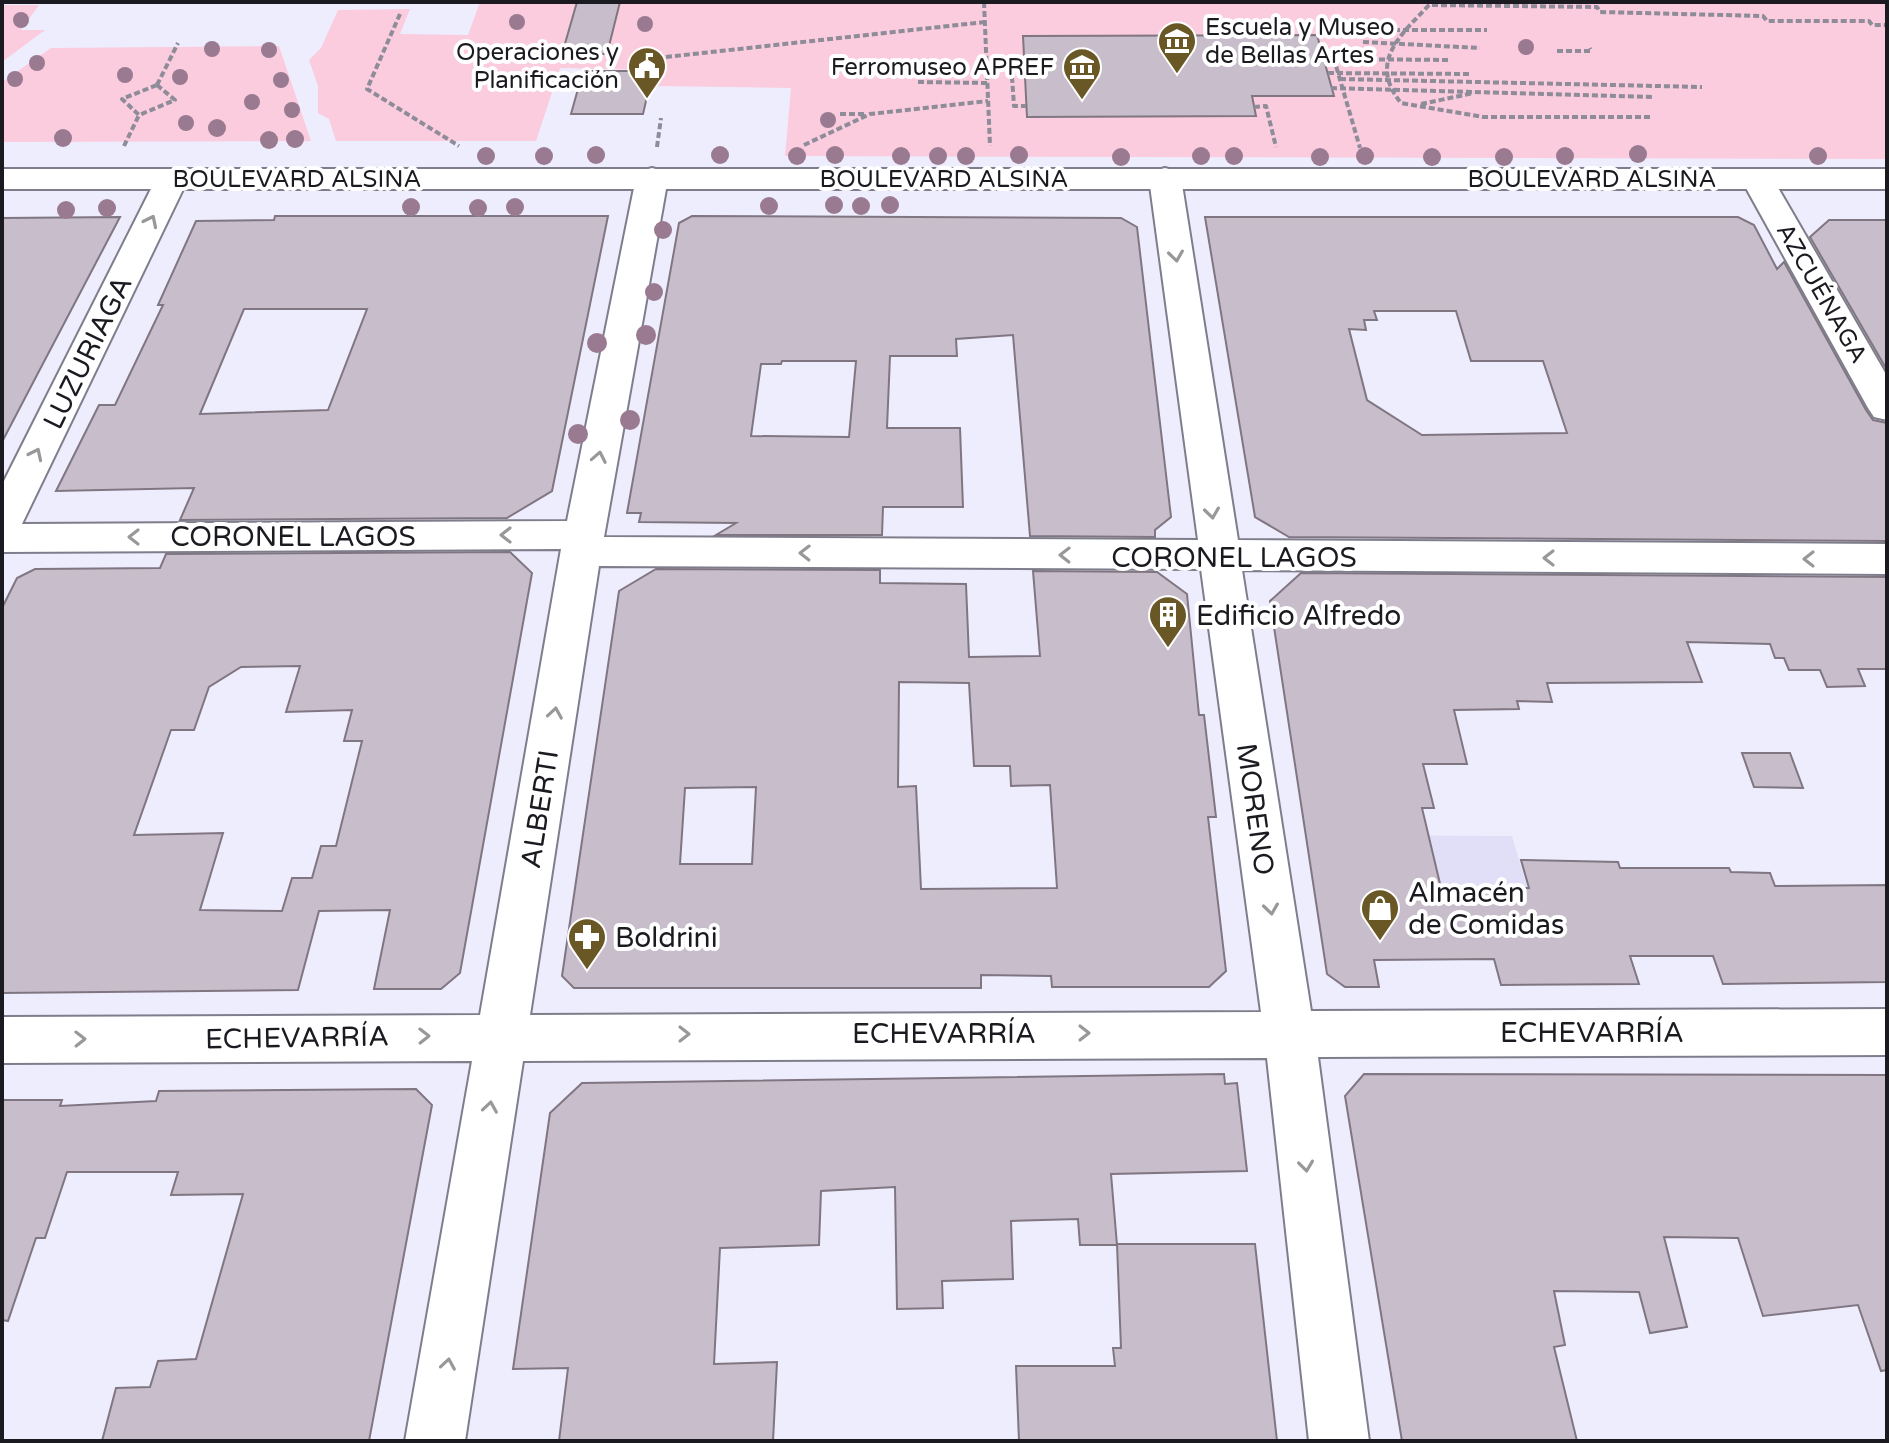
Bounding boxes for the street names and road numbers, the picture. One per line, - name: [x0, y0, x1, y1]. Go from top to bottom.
- street label: BOULEVARD ALSINA: [173, 165, 421, 194]
- street label: BOULEVARD ALSINA: [820, 165, 1068, 194]
- street label: BOULEVARD ALSINA: [1468, 165, 1716, 194]
- street label: AZCUÉNAGA: [1770, 218, 1874, 368]
- street label: LUZURIAGA: [36, 270, 140, 435]
- street label: CORONEL LAGOS: [170, 520, 416, 554]
- street label: CORONEL LAGOS: [1111, 541, 1357, 575]
- street label: MORENO: [1229, 741, 1281, 877]
- street label: ALBERTI: [514, 748, 566, 871]
- street label: ECHEVARRÍA: [1500, 1016, 1684, 1050]
- street label: ECHEVARRÍA: [852, 1017, 1036, 1051]
- street label: ECHEVARRÍA: [205, 1019, 389, 1057]

